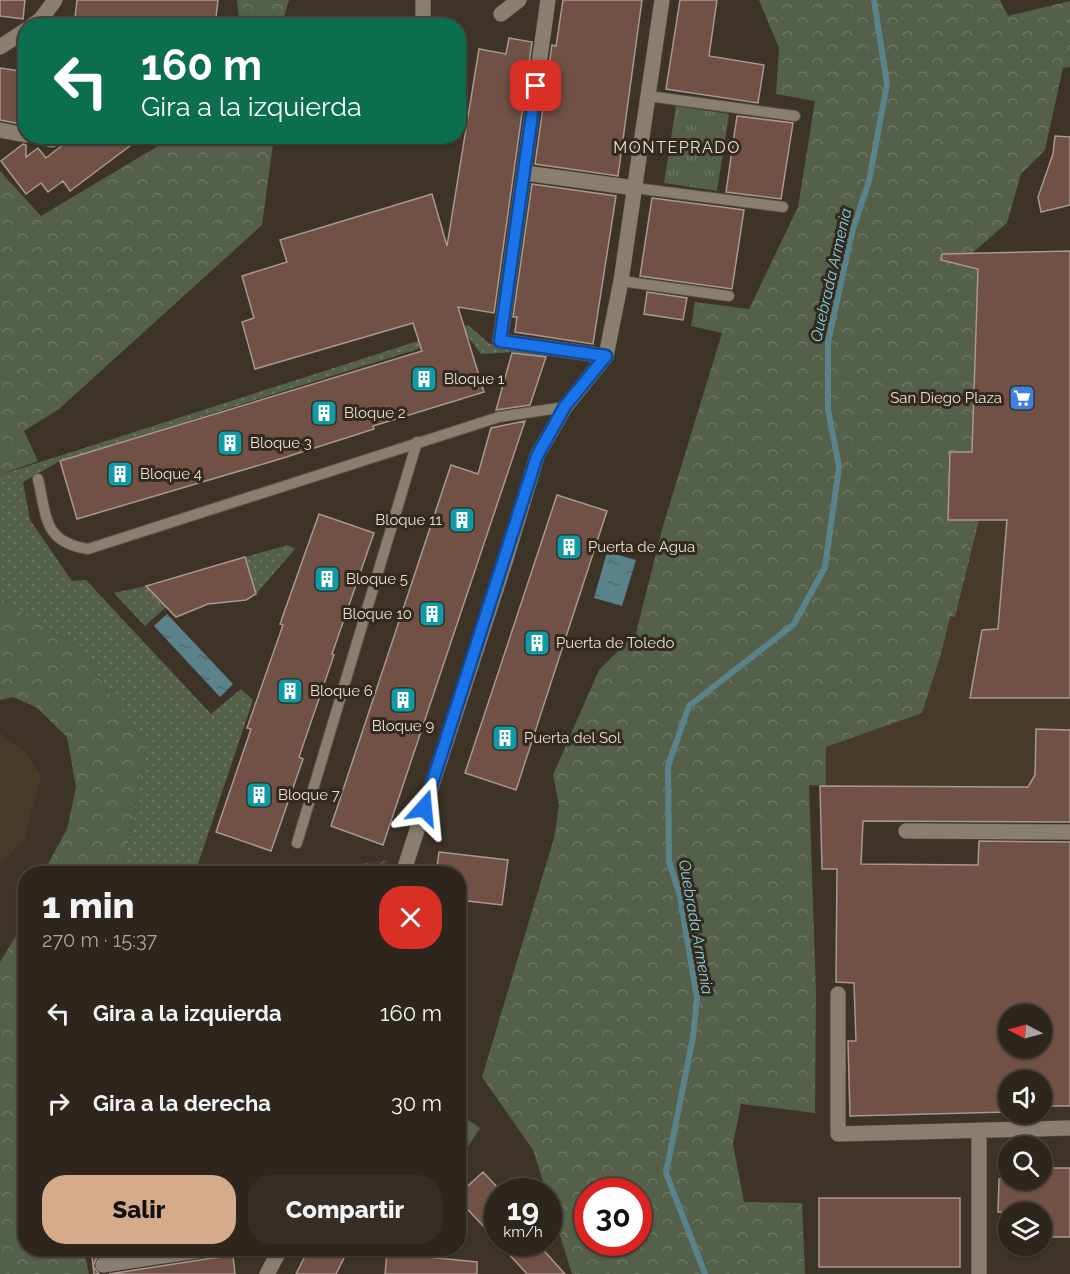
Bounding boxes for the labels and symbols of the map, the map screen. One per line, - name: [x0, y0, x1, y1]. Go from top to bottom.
- pin: [510, 60, 561, 111]
- district label: MONTEPRADO: [613, 138, 741, 157]
- water label: Quebrada Armenia: [806, 206, 856, 344]
- building icon: Bloque 1: [409, 364, 439, 394]
- place label: Bloque 1: [444, 370, 505, 388]
- supermarket icon: San Diego Plaza: [1007, 383, 1037, 413]
- place label: San Diego Plaza: [890, 389, 1002, 407]
- building icon: Bloque 2: [309, 398, 339, 428]
- place label: Bloque 2: [344, 404, 406, 422]
- building icon: Bloque 3: [215, 428, 245, 458]
- place label: Bloque 3: [250, 434, 312, 452]
- building icon: Bloque 4: [105, 459, 135, 489]
- place label: Bloque 4: [140, 465, 202, 483]
- building icon: Bloque 11: [447, 505, 477, 535]
- place label: Bloque 11: [375, 511, 443, 529]
- building icon: Puerta de Agua: [554, 532, 584, 562]
- place label: Puerta de Agua: [588, 538, 695, 556]
- building icon: Bloque 5: [312, 564, 342, 594]
- place label: Bloque 5: [346, 570, 408, 588]
- building icon: Bloque 10: [417, 599, 447, 629]
- place label: Bloque 10: [343, 605, 412, 623]
- building icon: Puerta de Toledo: [522, 628, 552, 658]
- place label: Puerta de Toledo: [556, 634, 674, 652]
- building icon: Bloque 6: [275, 676, 305, 706]
- place label: Bloque 6: [310, 682, 373, 700]
- building icon: Bloque 9: [388, 685, 418, 715]
- place label: Bloque 9: [372, 717, 434, 735]
- building icon: Puerta del Sol: [490, 723, 520, 753]
- place label: Puerta del Sol: [524, 729, 622, 747]
- position arrow: [392, 776, 456, 840]
- building icon: Bloque 7: [244, 780, 274, 810]
- place label: Bloque 7: [278, 786, 340, 804]
- water label: Quebrada Armenia: [675, 858, 717, 996]
- north arrow: [998, 1004, 1052, 1058]
- speed limit sign: 30: [574, 1178, 652, 1256]

